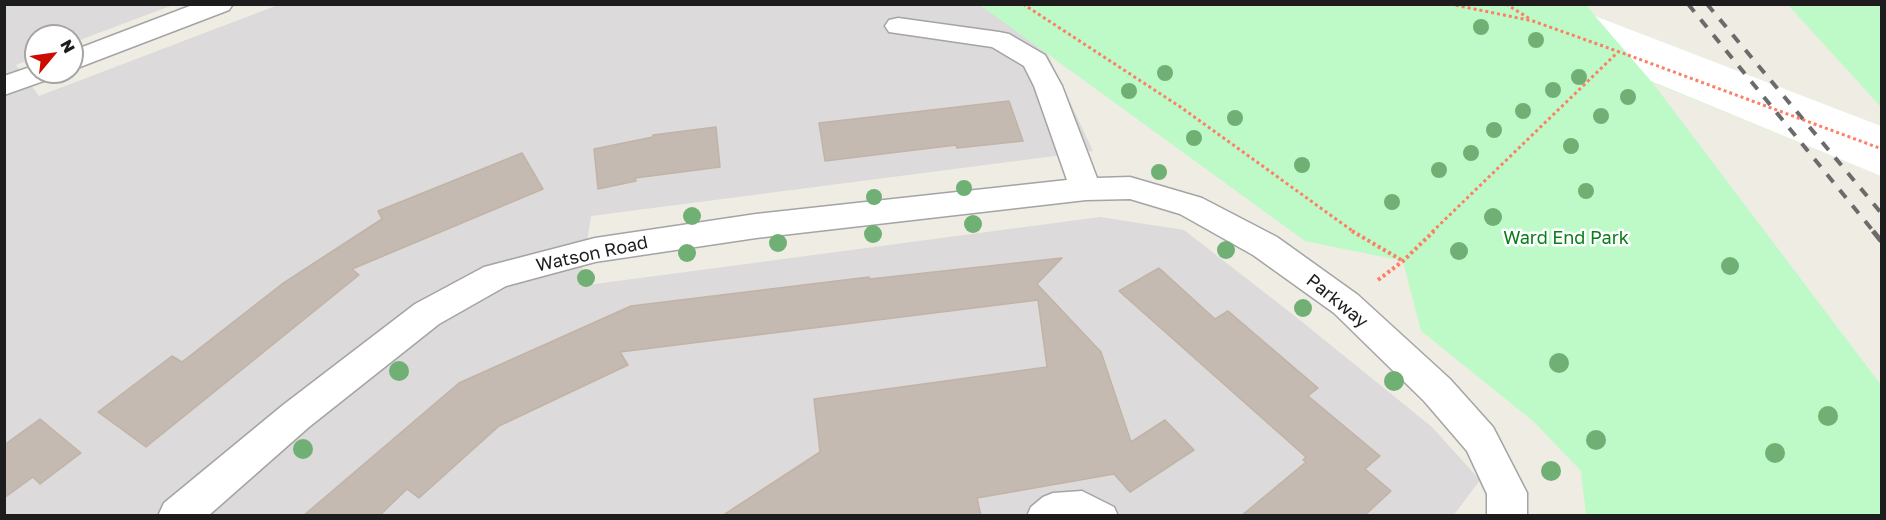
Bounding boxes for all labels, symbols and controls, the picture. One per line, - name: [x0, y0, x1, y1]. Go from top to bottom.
- north arrow: [24, 24, 84, 84]
- text: N: [56, 36, 80, 56]
- park label: Ward End Park: [1503, 227, 1629, 249]
- street label: Watson Road: [534, 232, 650, 276]
- street label: Parkway: [1302, 270, 1372, 332]

